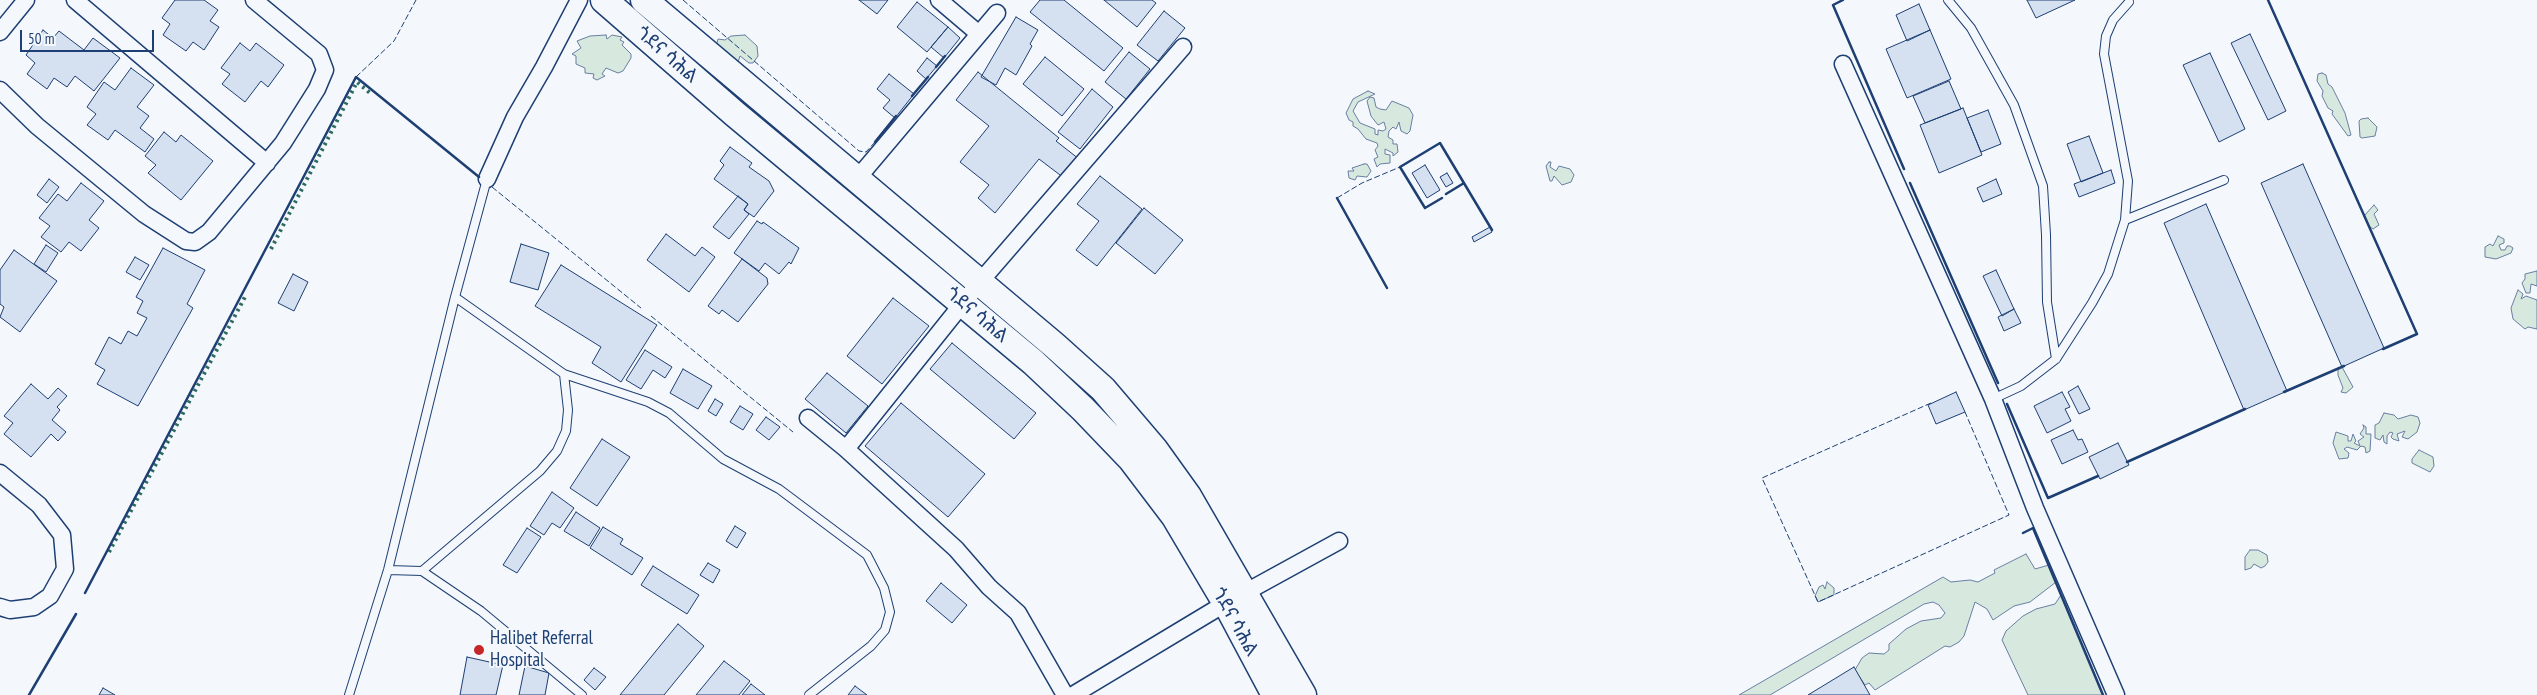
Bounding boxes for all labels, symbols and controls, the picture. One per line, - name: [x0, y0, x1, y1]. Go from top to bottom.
- scale bar: [22, 20, 156, 52]
- street label: ጎደና ሳሕል: [631, 22, 703, 88]
- text: 50 m: [28, 29, 54, 48]
- street label: ጎደና ሳሕል: [941, 282, 1013, 348]
- street label: ጎደና ሳሕል: [1207, 584, 1263, 660]
- place label: Halibet Referral Hospital: [490, 628, 593, 672]
- marker: Halibet Referral Hospital: [472, 643, 486, 657]

